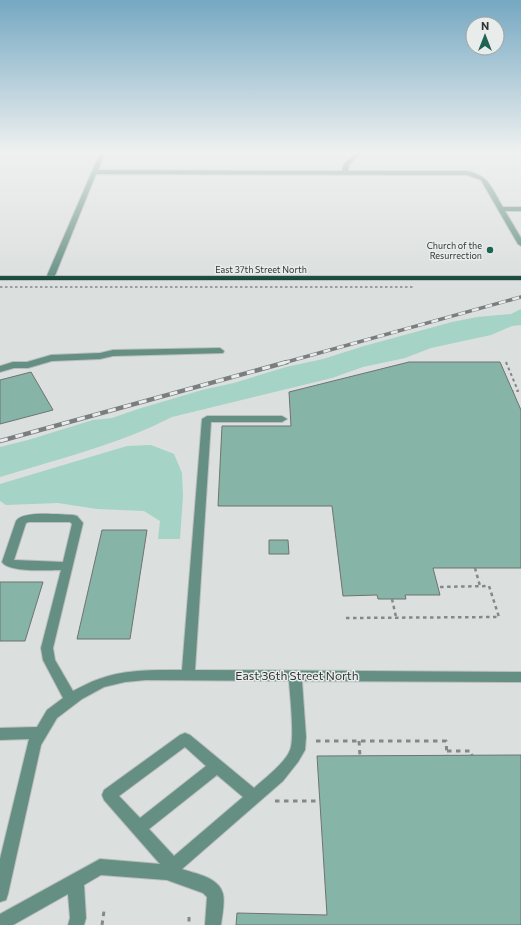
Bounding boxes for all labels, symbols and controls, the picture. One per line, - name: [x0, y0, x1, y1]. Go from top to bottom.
- north arrow: [465, 16, 505, 56]
- text: N: [481, 19, 489, 32]
- place label: Church of the Resurrection: [427, 240, 482, 261]
- marker: Church of the Resurrection: [485, 245, 495, 255]
- street label: East 37th Street North: [215, 264, 307, 275]
- street label: East 36th Street North: [235, 668, 359, 682]

